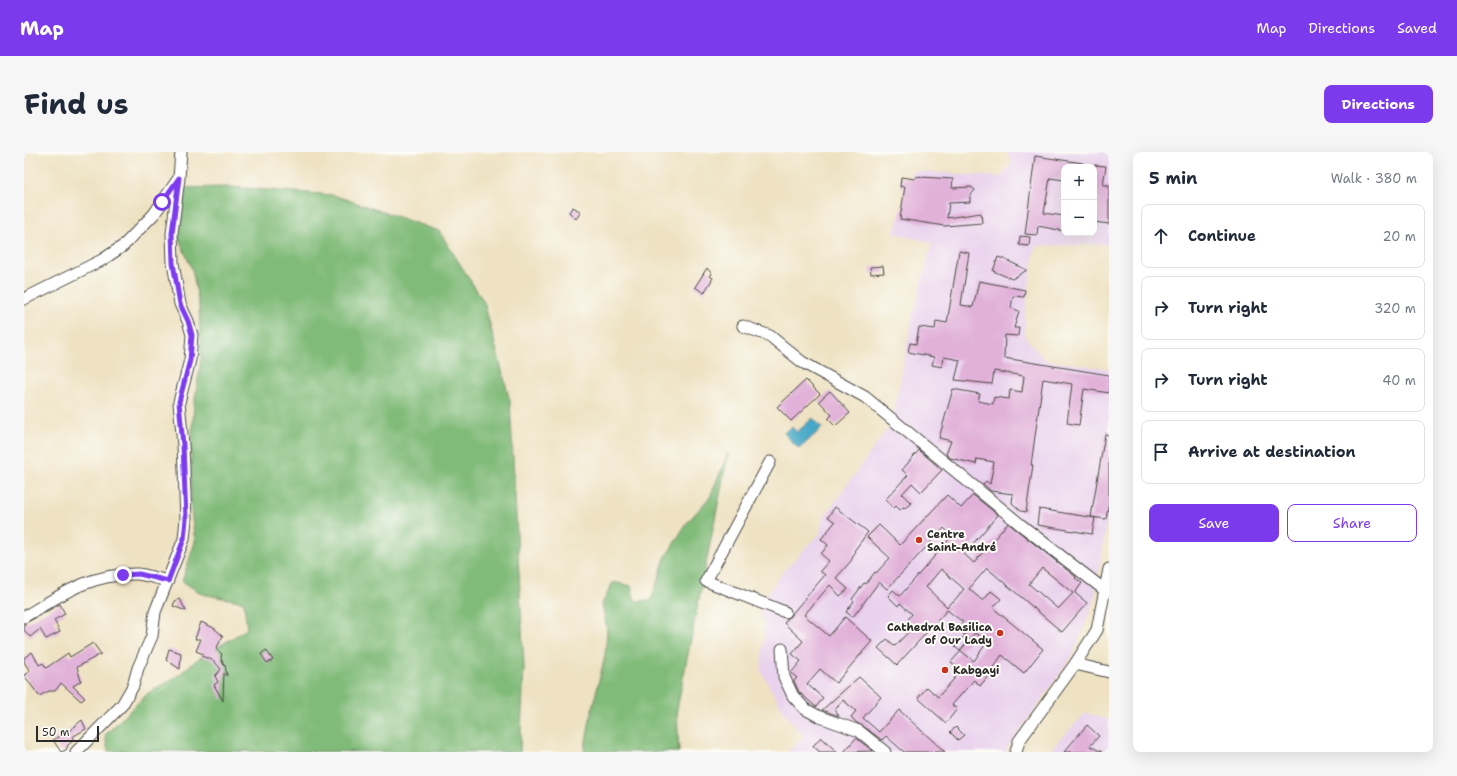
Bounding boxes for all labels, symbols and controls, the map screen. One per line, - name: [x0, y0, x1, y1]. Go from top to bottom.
- text: Map: [20, 16, 64, 41]
- text: Map: [1257, 19, 1287, 37]
- text: Directions: [1309, 19, 1375, 37]
- text: Saved: [1397, 19, 1437, 37]
- text: Find us: [24, 85, 129, 123]
- button: Directions: [1324, 85, 1433, 123]
- map controls: [1061, 164, 1097, 236]
- button: +: [1061, 164, 1097, 200]
- text: 5 min: [1149, 167, 1197, 189]
- text: Walk · 380 m: [1331, 170, 1417, 187]
- route start: [153, 193, 171, 211]
- button: −: [1061, 200, 1097, 236]
- icon: ahead: [1150, 225, 1172, 247]
- text: Continue: [1188, 226, 1256, 246]
- text: 20 m: [1383, 228, 1416, 245]
- icon: right: [1150, 297, 1172, 319]
- text: Turn right: [1188, 298, 1268, 318]
- text: 320 m: [1374, 300, 1416, 317]
- icon: right: [1150, 369, 1172, 391]
- text: Turn right: [1188, 370, 1268, 390]
- text: 40 m: [1382, 372, 1416, 389]
- icon: arrive: [1150, 441, 1172, 463]
- text: Arrive at destination: [1188, 442, 1356, 462]
- button: Save: [1149, 504, 1279, 542]
- button: Share: [1287, 504, 1417, 542]
- place label: Centre Saint-André: [927, 527, 997, 555]
- marker: Centre Saint-André: [914, 535, 924, 545]
- route end: [114, 566, 132, 584]
- place label: Cathedral Basilica of Our Lady: [887, 620, 992, 648]
- marker: Cathedral Basilica of Our Lady: [995, 628, 1005, 638]
- place label: Kabgayi: [953, 663, 999, 678]
- marker: Kabgayi: [940, 665, 950, 675]
- scale bar: [36, 724, 99, 743]
- text: 50 m: [42, 725, 70, 740]

